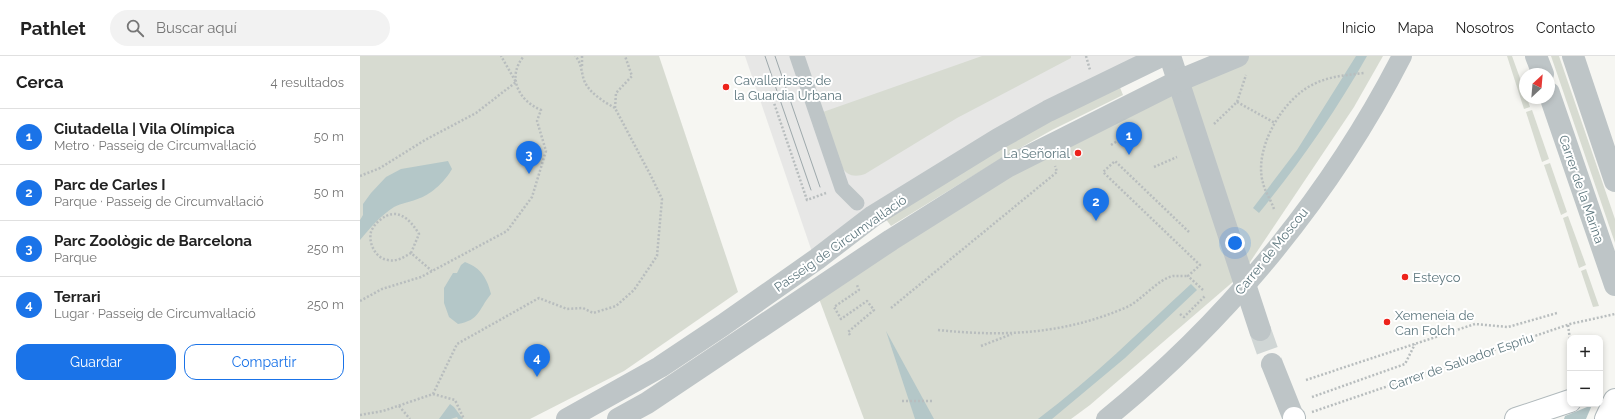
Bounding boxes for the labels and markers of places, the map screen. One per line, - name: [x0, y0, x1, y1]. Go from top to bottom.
- place label: Cavallerisses de la Guardia Urbana: [734, 73, 842, 103]
- marker: Cavallerisses de la Guardia Urbana: [721, 82, 731, 92]
- pin: 1: [1116, 122, 1142, 155]
- pin: 3: [516, 141, 542, 174]
- place label: La Señorial: [1003, 146, 1070, 161]
- marker: La Señorial: [1073, 148, 1083, 158]
- pin: 2: [1083, 188, 1109, 221]
- place label: Esteyco: [1413, 270, 1461, 285]
- marker: Esteyco: [1400, 272, 1410, 282]
- place label: Xemeneia de Can Folch: [1395, 308, 1474, 338]
- marker: Xemeneia de Can Folch: [1382, 317, 1392, 327]
- pin: 4: [524, 344, 550, 377]

